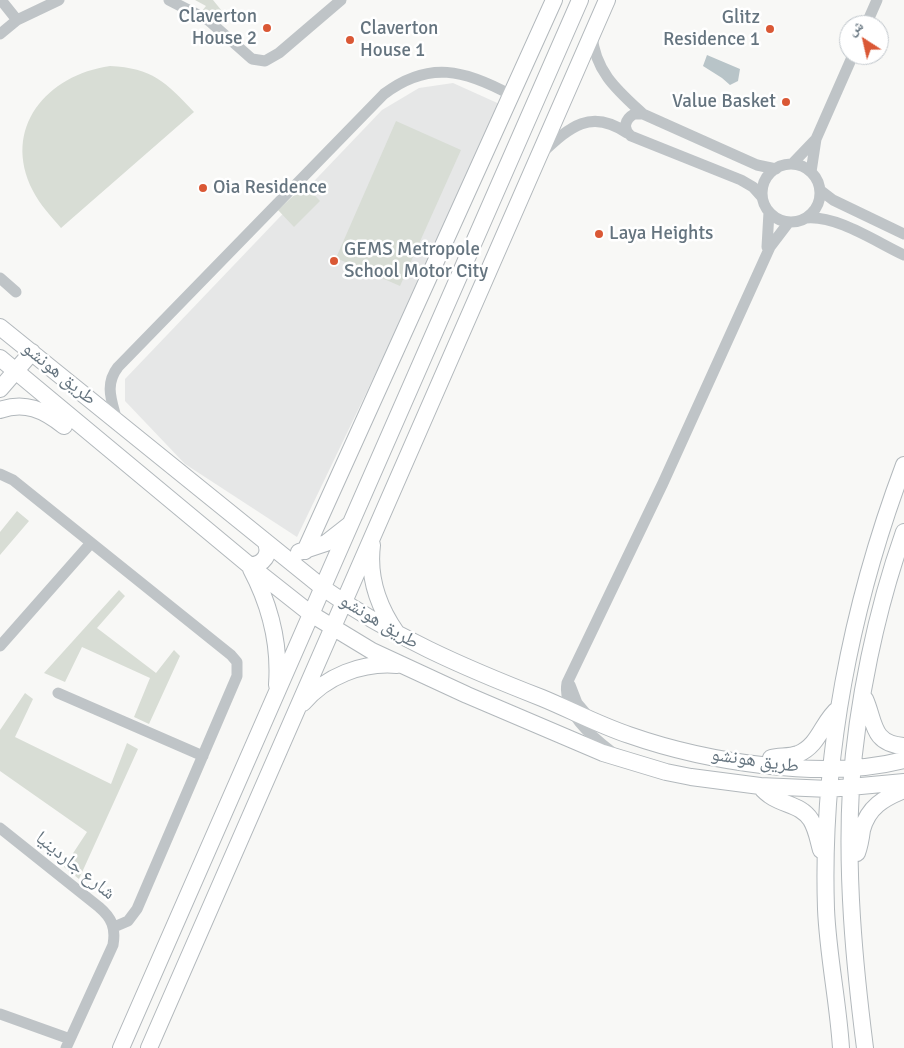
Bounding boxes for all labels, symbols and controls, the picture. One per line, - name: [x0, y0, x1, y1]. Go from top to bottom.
- place label: Claverton House 2: [179, 6, 257, 50]
- place label: Glitz Residence 1: [663, 7, 760, 51]
- north arrow: [839, 15, 889, 65]
- text: ش: [845, 17, 867, 39]
- place label: Claverton House 1: [360, 18, 438, 62]
- marker: Claverton House 2: [261, 22, 273, 34]
- marker: Glitz Residence 1: [764, 23, 776, 35]
- marker: Claverton House 1: [344, 34, 356, 46]
- place label: Value Basket: [672, 91, 776, 113]
- marker: Value Basket: [780, 96, 792, 108]
- place label: Oia Residence: [213, 177, 327, 199]
- marker: Oia Residence: [197, 182, 209, 194]
- place label: Laya Heights: [609, 223, 713, 245]
- marker: Laya Heights: [593, 228, 605, 240]
- place label: GEMS Metropole School Motor City: [344, 239, 488, 283]
- marker: GEMS Metropole School Motor City: [328, 255, 340, 267]
- street label: طريق هونشو: [17, 337, 101, 411]
- street label: طريق هونشو: [335, 589, 423, 655]
- street label: طريق هونشو: [710, 744, 800, 778]
- street label: شارع جاردينيا: [30, 827, 120, 905]

